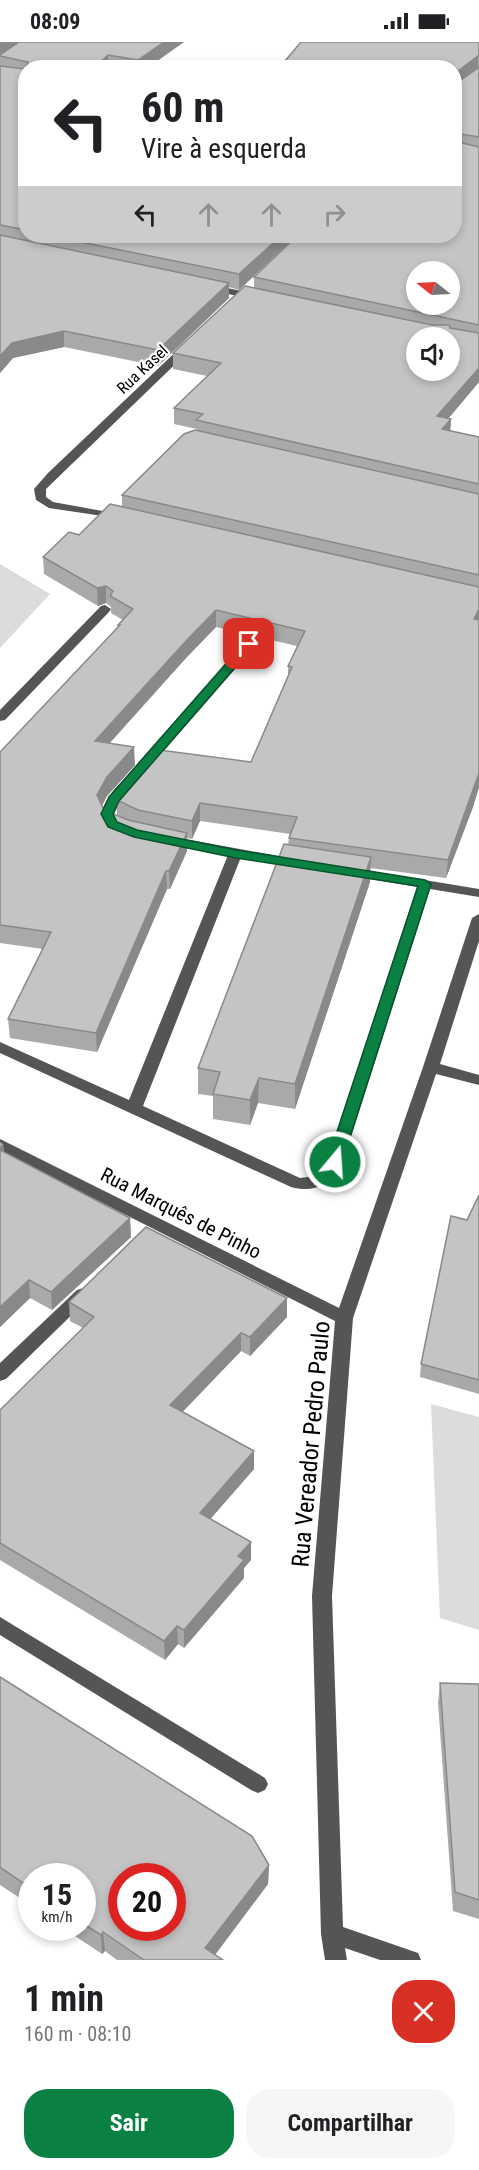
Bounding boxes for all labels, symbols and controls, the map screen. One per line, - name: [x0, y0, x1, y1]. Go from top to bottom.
- text: 08:09: [30, 9, 81, 34]
- text: 60 m: [141, 83, 224, 132]
- icon: left: [42, 84, 120, 162]
- text: Vire à esquerda: [141, 133, 307, 165]
- icon: left: [129, 198, 162, 231]
- icon: ahead: [192, 198, 225, 231]
- icon: ahead: [255, 198, 288, 231]
- icon: right: [318, 198, 351, 231]
- north arrow: [406, 261, 460, 315]
- map controls: [406, 261, 460, 381]
- button: sound: [406, 327, 460, 381]
- street label: Rua Kasel: [113, 341, 172, 398]
- pin: [223, 618, 274, 669]
- icon: arrive: [232, 627, 265, 660]
- position arrow: [303, 1130, 367, 1194]
- street label: Rua Marquês de Pinho: [97, 1162, 265, 1264]
- street label: Rua Vereador Pedro Paulo: [286, 1320, 336, 1568]
- speed limit sign: 20: [108, 1863, 186, 1941]
- text: 15: [42, 1877, 72, 1912]
- text: km/h: [42, 1908, 72, 1926]
- text: 1 min: [24, 1978, 104, 2020]
- button: close: [392, 1980, 455, 2043]
- text: 160 m · 08:10: [24, 2022, 131, 2046]
- button: Sair: [24, 2089, 234, 2158]
- button: Compartilhar: [246, 2089, 455, 2158]

